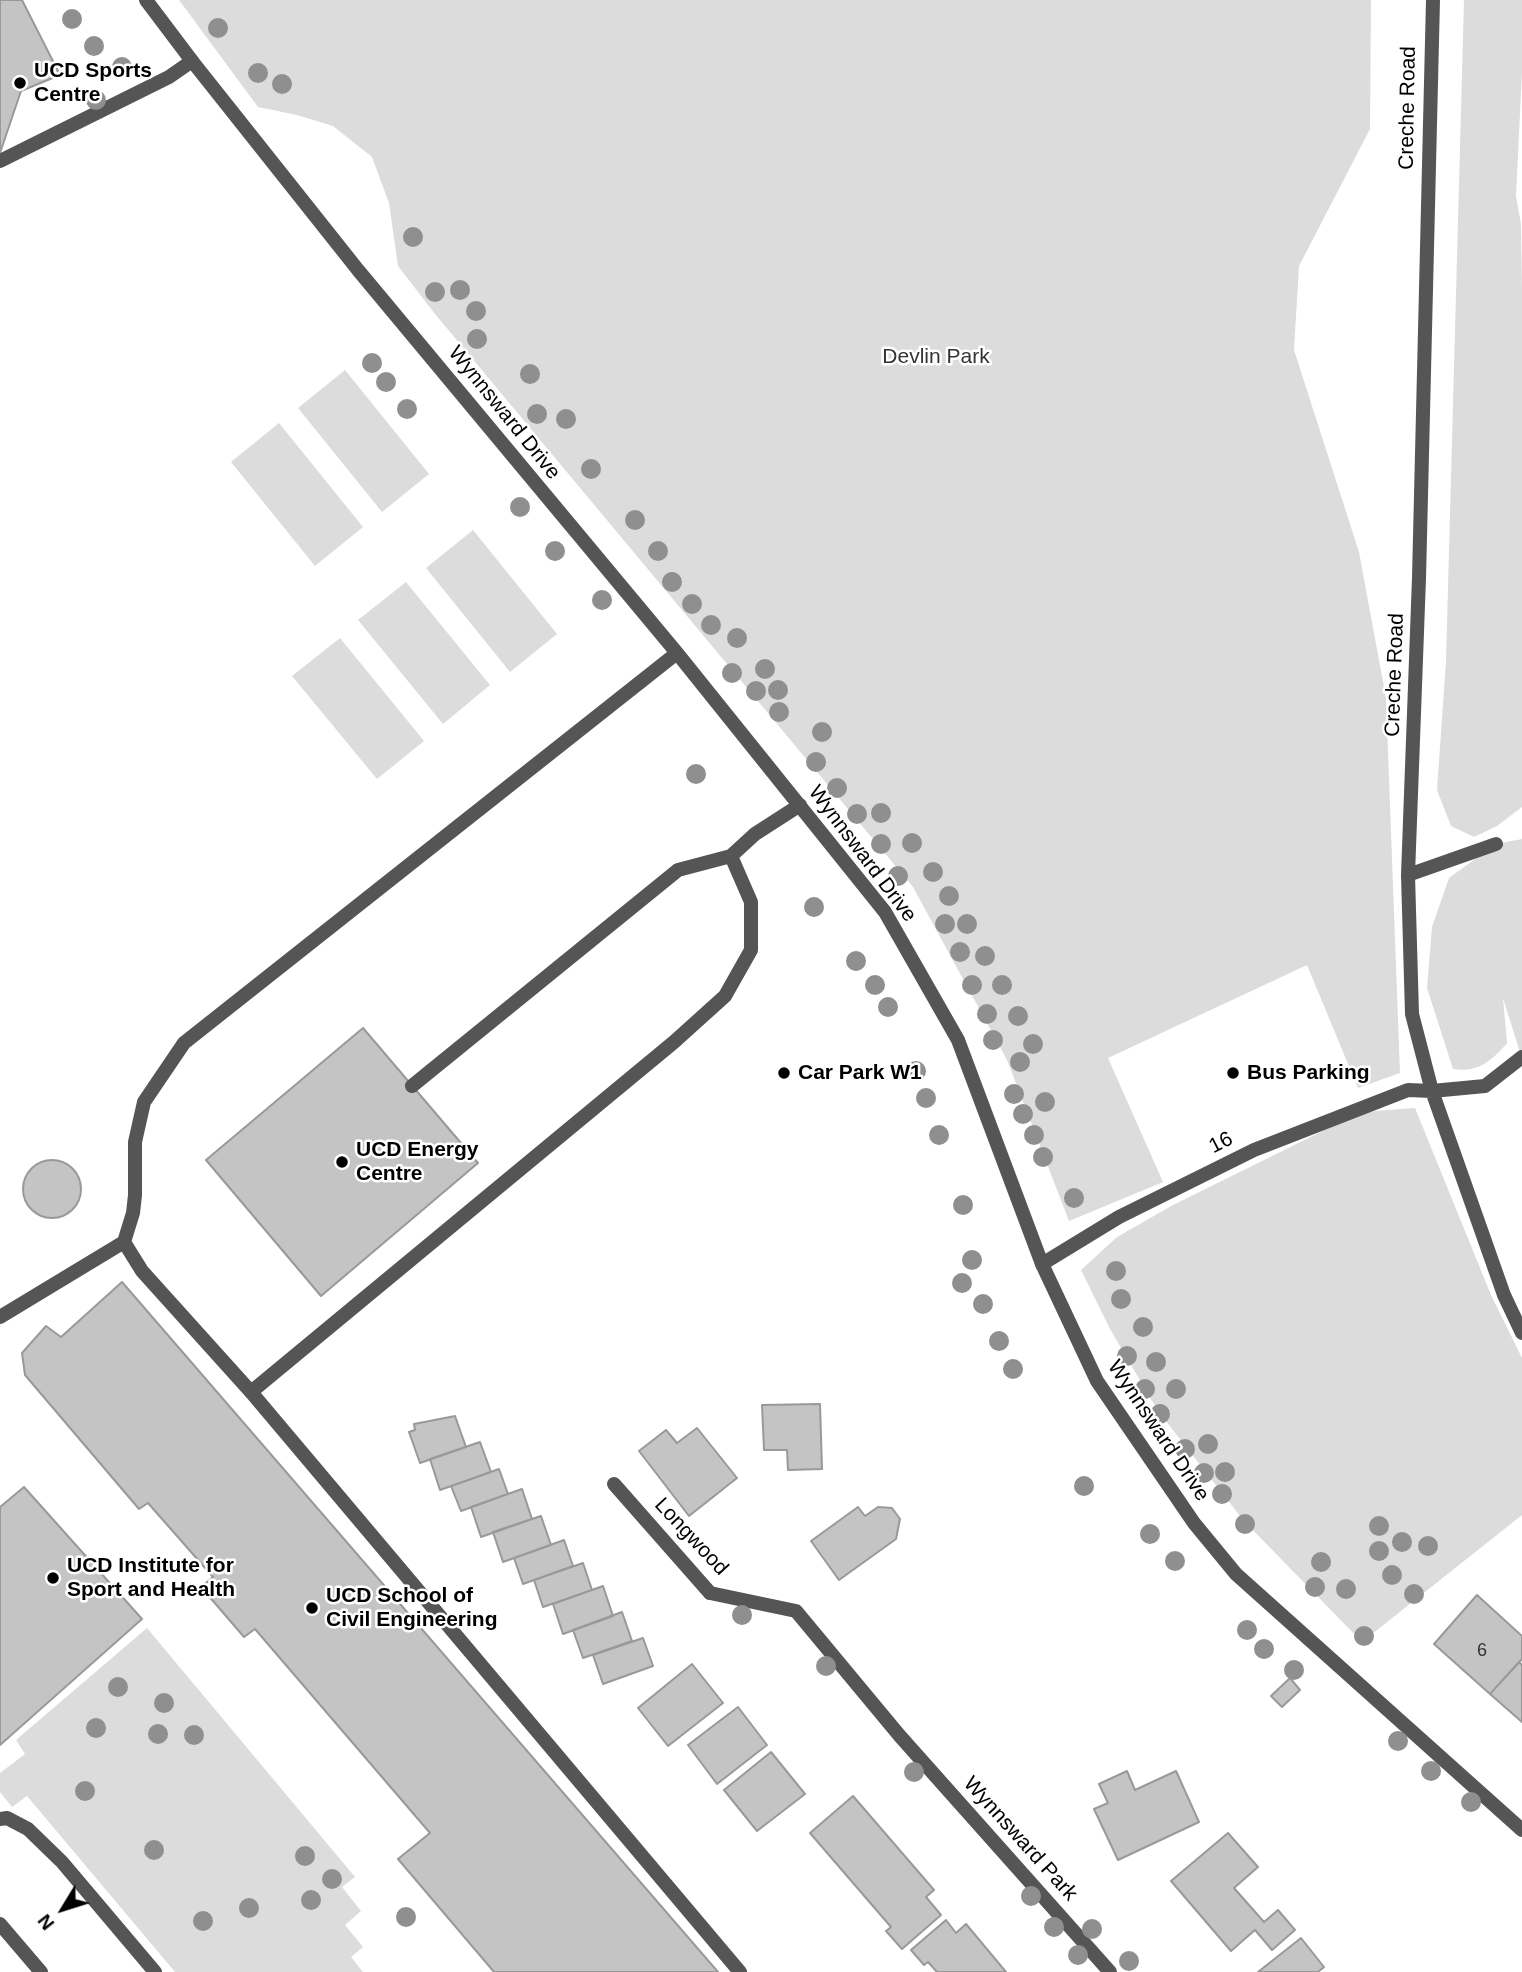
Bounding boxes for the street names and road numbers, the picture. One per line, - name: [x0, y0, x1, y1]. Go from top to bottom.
- street label: Creche Road: [1394, 46, 1422, 170]
- street label: Wynnsward Drive: [442, 341, 566, 485]
- street label: Creche Road: [1380, 613, 1410, 737]
- street label: Wynnsward Drive: [802, 781, 922, 927]
- street label: 16: [1205, 1126, 1237, 1160]
- street label: Wynnsward Drive: [1102, 1356, 1214, 1506]
- street label: Longwood: [649, 1493, 733, 1581]
- street label: Wynnsward Park: [958, 1772, 1082, 1906]

